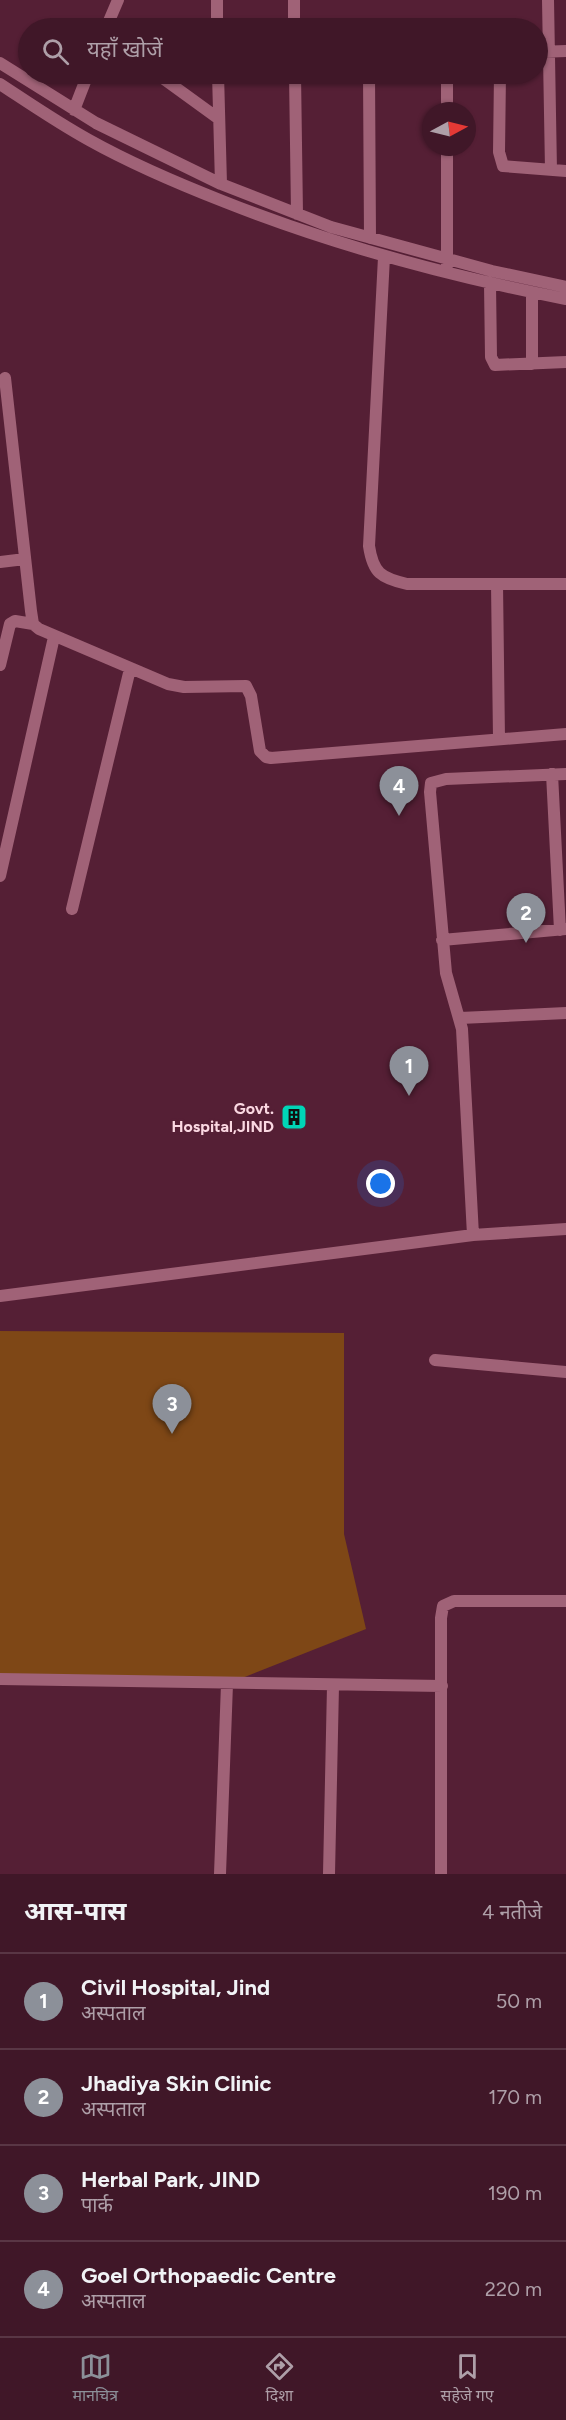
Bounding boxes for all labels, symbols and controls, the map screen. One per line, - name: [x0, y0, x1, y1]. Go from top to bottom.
- search box: [18, 18, 548, 84]
- icon: search: [39, 35, 72, 68]
- text: यहाँ खोजें: [87, 36, 163, 63]
- north arrow: [422, 102, 476, 156]
- pin: 4: [380, 766, 418, 816]
- pin: 2: [506, 894, 546, 943]
- pin: 1: [390, 1046, 428, 1096]
- place label: Govt. Hospital,JIND: [172, 1099, 274, 1136]
- building icon: Govt. Hospital,JIND: [279, 1102, 309, 1132]
- your location: [366, 1169, 395, 1198]
- pin: 3: [152, 1384, 192, 1434]
- text: आस-पास: [24, 1895, 126, 1927]
- text: 4 नतीजे: [482, 1900, 542, 1924]
- text: Civil Hospital, Jind: [81, 1974, 270, 2001]
- text: 1: [39, 1989, 48, 2013]
- text: 50 m: [496, 1989, 542, 2013]
- text: अस्पताल: [81, 2001, 146, 2025]
- text: Jhadiya Skin Clinic: [81, 2070, 272, 2097]
- text: 2: [38, 2085, 49, 2109]
- text: 170 m: [488, 2085, 542, 2109]
- text: अस्पताल: [81, 2097, 146, 2121]
- text: Herbal Park, JIND: [81, 2166, 260, 2193]
- text: 3: [38, 2181, 49, 2205]
- text: 190 m: [488, 2181, 542, 2205]
- text: पार्क: [81, 2193, 113, 2217]
- text: Goel Orthopaedic Centre: [81, 2262, 336, 2289]
- text: 4: [37, 2277, 50, 2301]
- text: 220 m: [485, 2277, 542, 2301]
- text: अस्पताल: [81, 2289, 146, 2313]
- tab: मानचित्र: [72, 2350, 118, 2408]
- tab: दिशा: [263, 2350, 296, 2408]
- tab: सहेजे गए: [441, 2350, 494, 2408]

